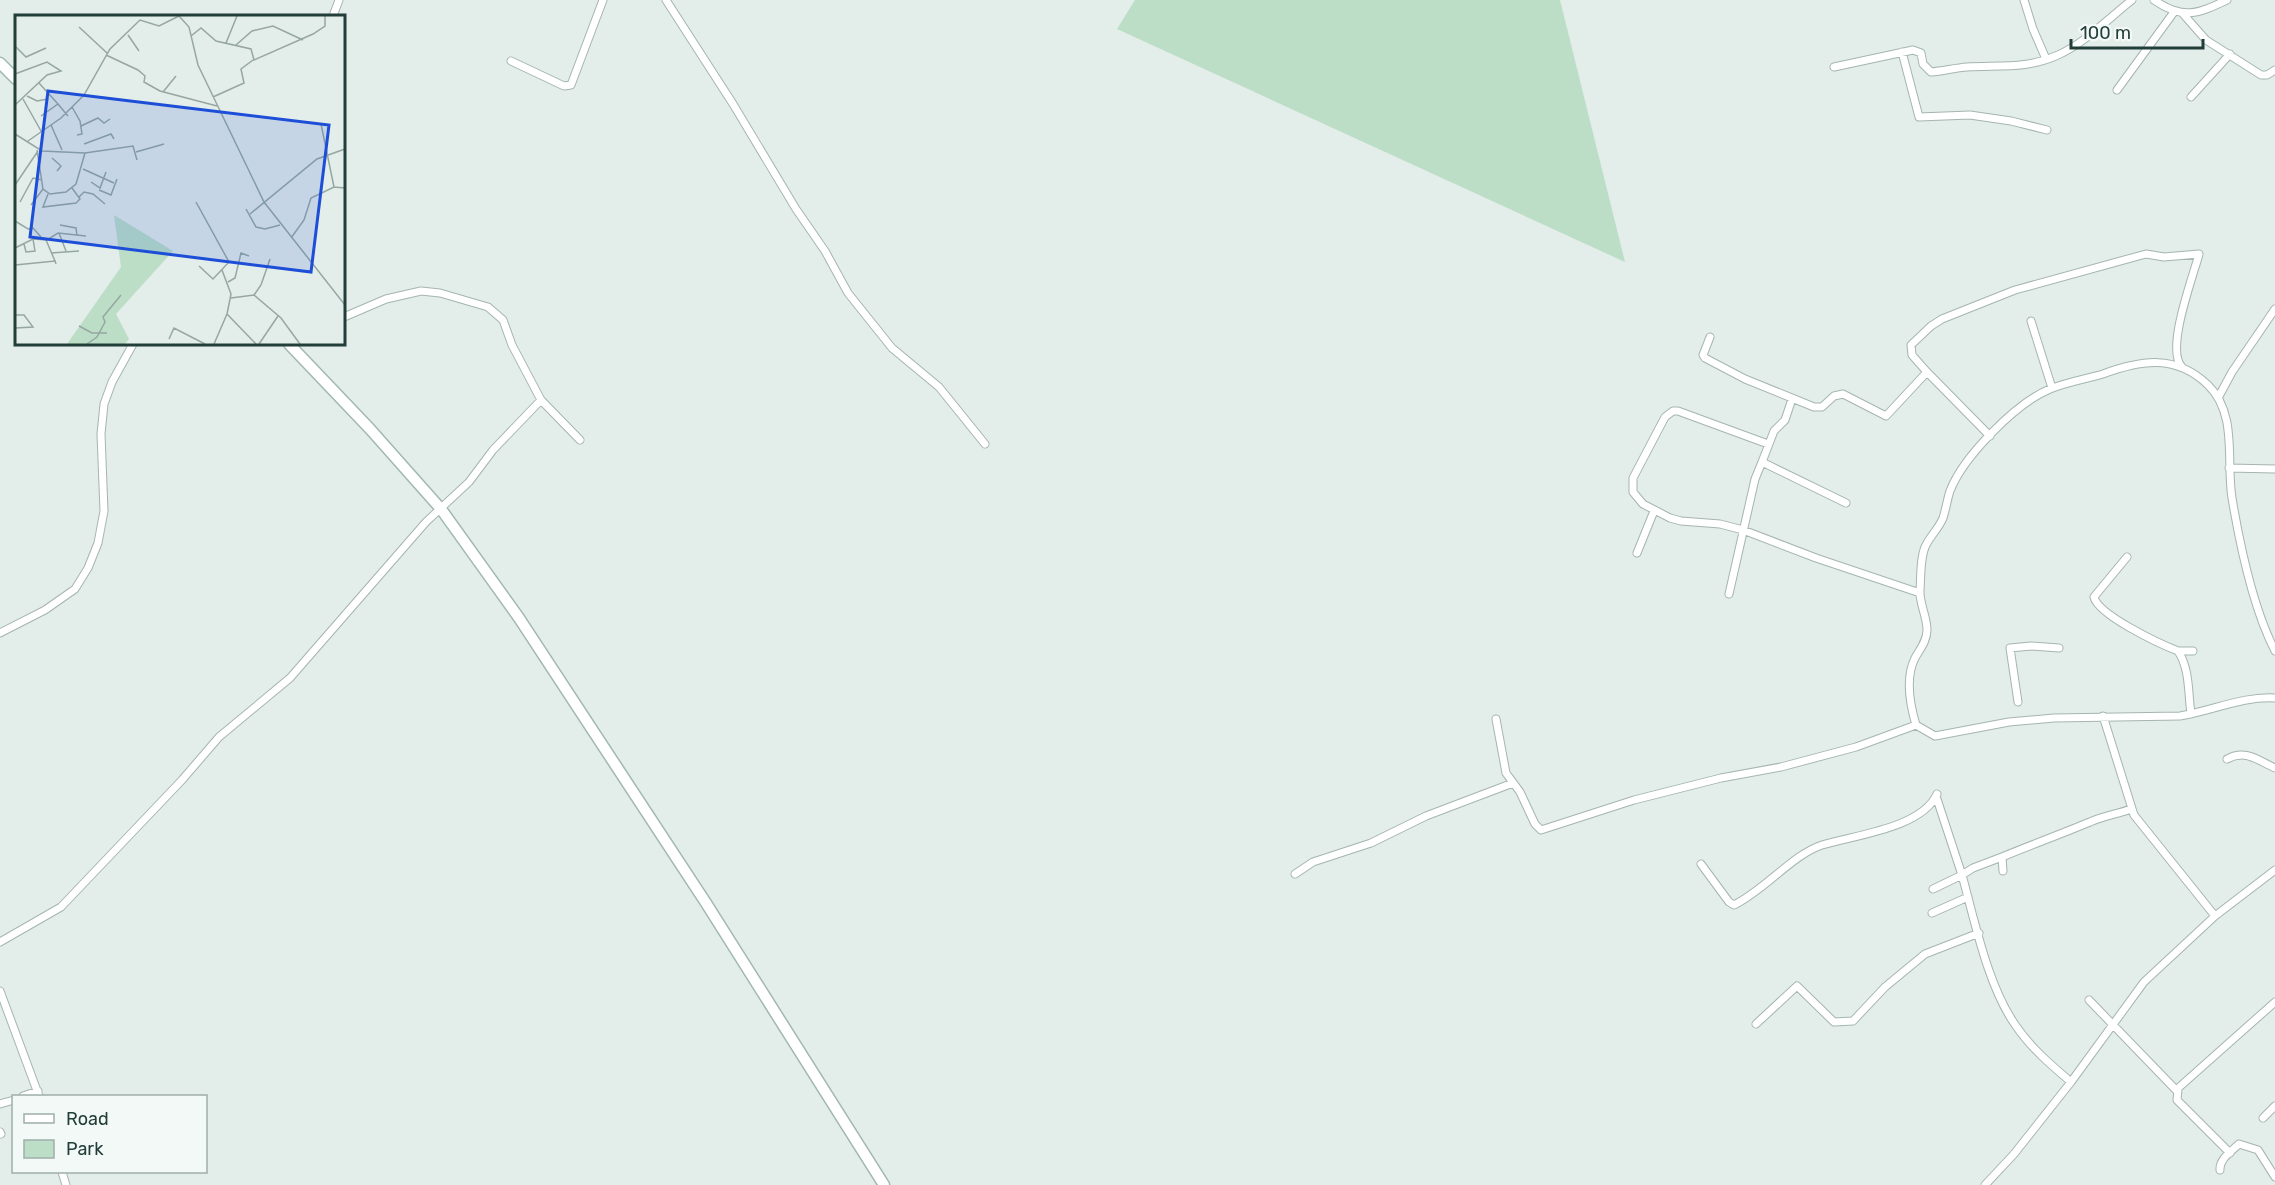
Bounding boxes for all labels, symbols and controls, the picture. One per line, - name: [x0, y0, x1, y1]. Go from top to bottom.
- scale bar: [2071, 12, 2203, 50]
- inset map: [15, 15, 345, 345]
- text: 100 m: [2080, 22, 2131, 44]
- legend: [12, 1095, 207, 1173]
- text: Road: [66, 1108, 109, 1130]
- text: Park: [66, 1138, 104, 1160]

